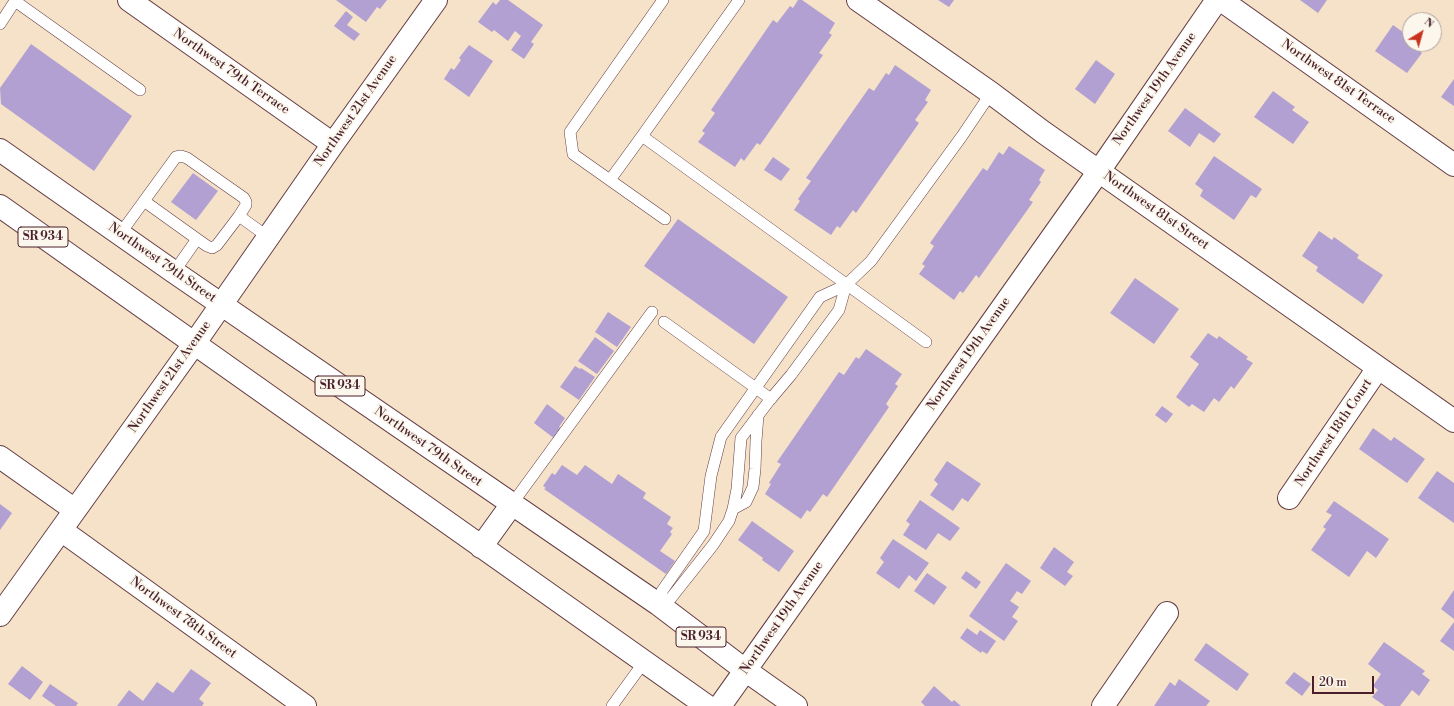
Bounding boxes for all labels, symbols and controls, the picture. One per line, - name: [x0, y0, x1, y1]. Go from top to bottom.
- north arrow: [1402, 12, 1442, 52]
- text: N: [1421, 15, 1436, 31]
- street label: Northwest 79th Terrace: [170, 26, 292, 118]
- street label: Northwest 19th Avenue: [1110, 29, 1200, 149]
- street label: Northwest 81st Terrace: [1278, 37, 1398, 127]
- street label: Northwest 21st Avenue: [312, 52, 400, 170]
- street label: Northwest 81st Street: [1100, 169, 1212, 253]
- street label: Northwest 79th Street: [105, 220, 219, 306]
- road number: SR 934: [18, 227, 68, 247]
- street label: Northwest 19th Avenue: [924, 294, 1014, 414]
- street label: Northwest 21st Avenue: [126, 318, 214, 436]
- road number: SR 934: [315, 376, 365, 396]
- street label: Northwest 18th Court: [1292, 376, 1376, 490]
- street label: Northwest 79th Street: [371, 404, 485, 490]
- street label: Northwest 19th Avenue: [737, 558, 827, 678]
- street label: Northwest 78th Street: [126, 574, 240, 662]
- road number: SR 934: [676, 627, 726, 647]
- scale bar: [1314, 668, 1376, 694]
- text: 20 m: [1319, 675, 1347, 690]

